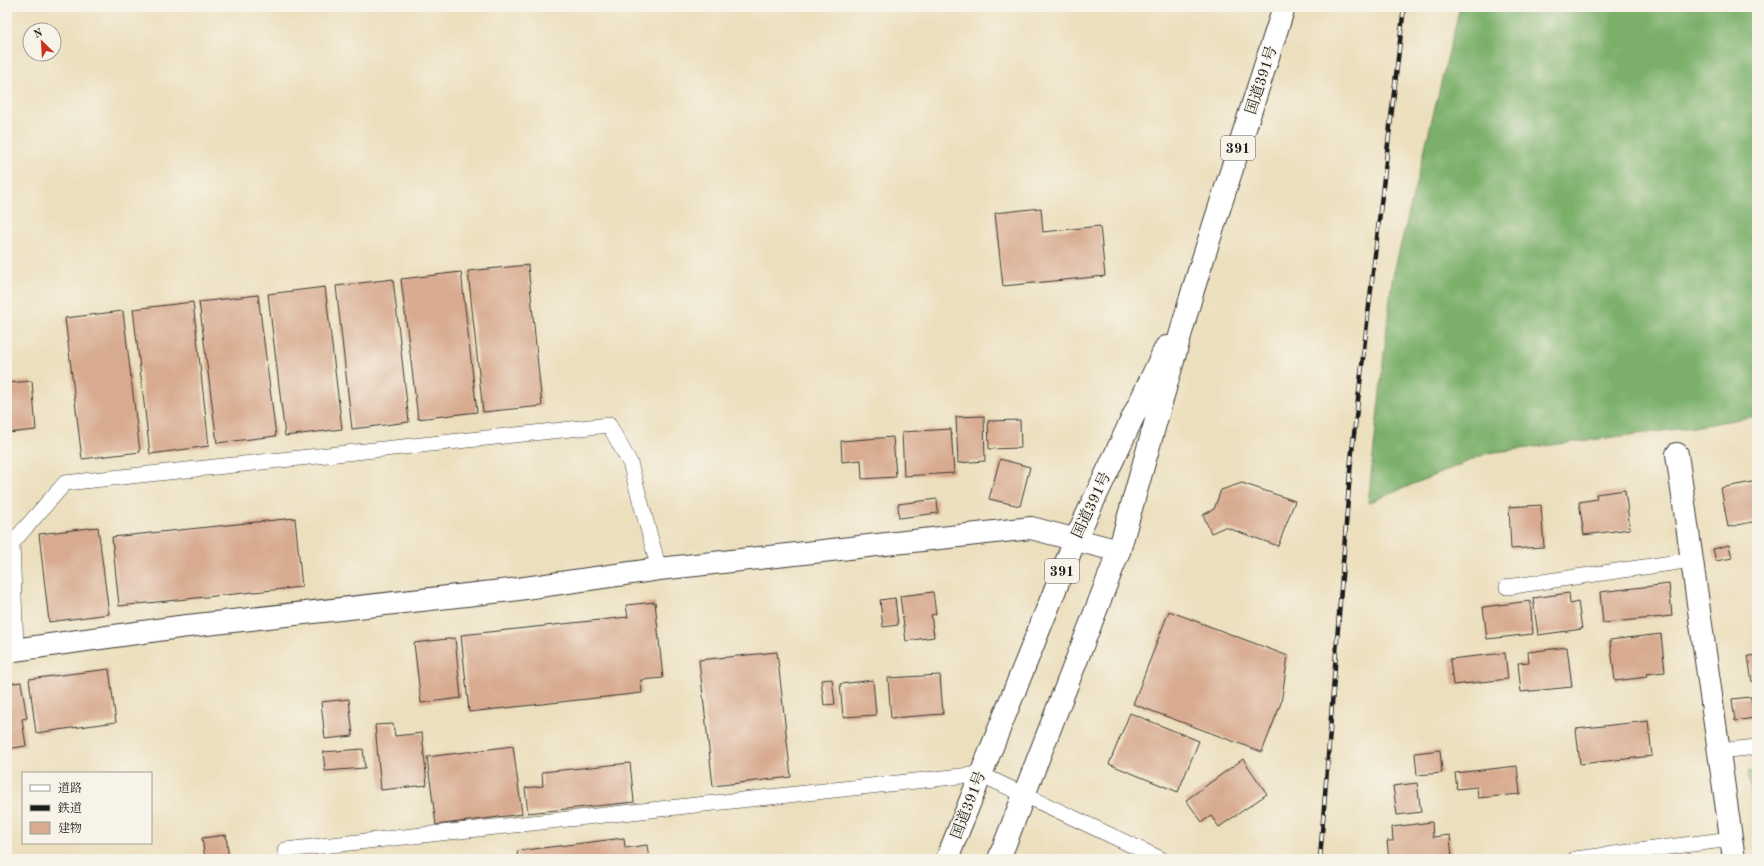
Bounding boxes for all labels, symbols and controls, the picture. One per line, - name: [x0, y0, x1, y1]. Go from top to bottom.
- north arrow: [22, 22, 62, 62]
- text: N: [32, 27, 45, 41]
- street label: 国道391号: [1242, 44, 1281, 117]
- road number: 391: [1221, 136, 1255, 160]
- street label: 国道391号: [1069, 469, 1114, 541]
- road number: 391: [1045, 559, 1079, 583]
- street label: 国道391号: [948, 769, 989, 841]
- legend: [22, 772, 152, 844]
- text: 道路: [58, 781, 82, 795]
- text: 鉄道: [57, 801, 82, 815]
- text: 建物: [58, 821, 82, 835]

